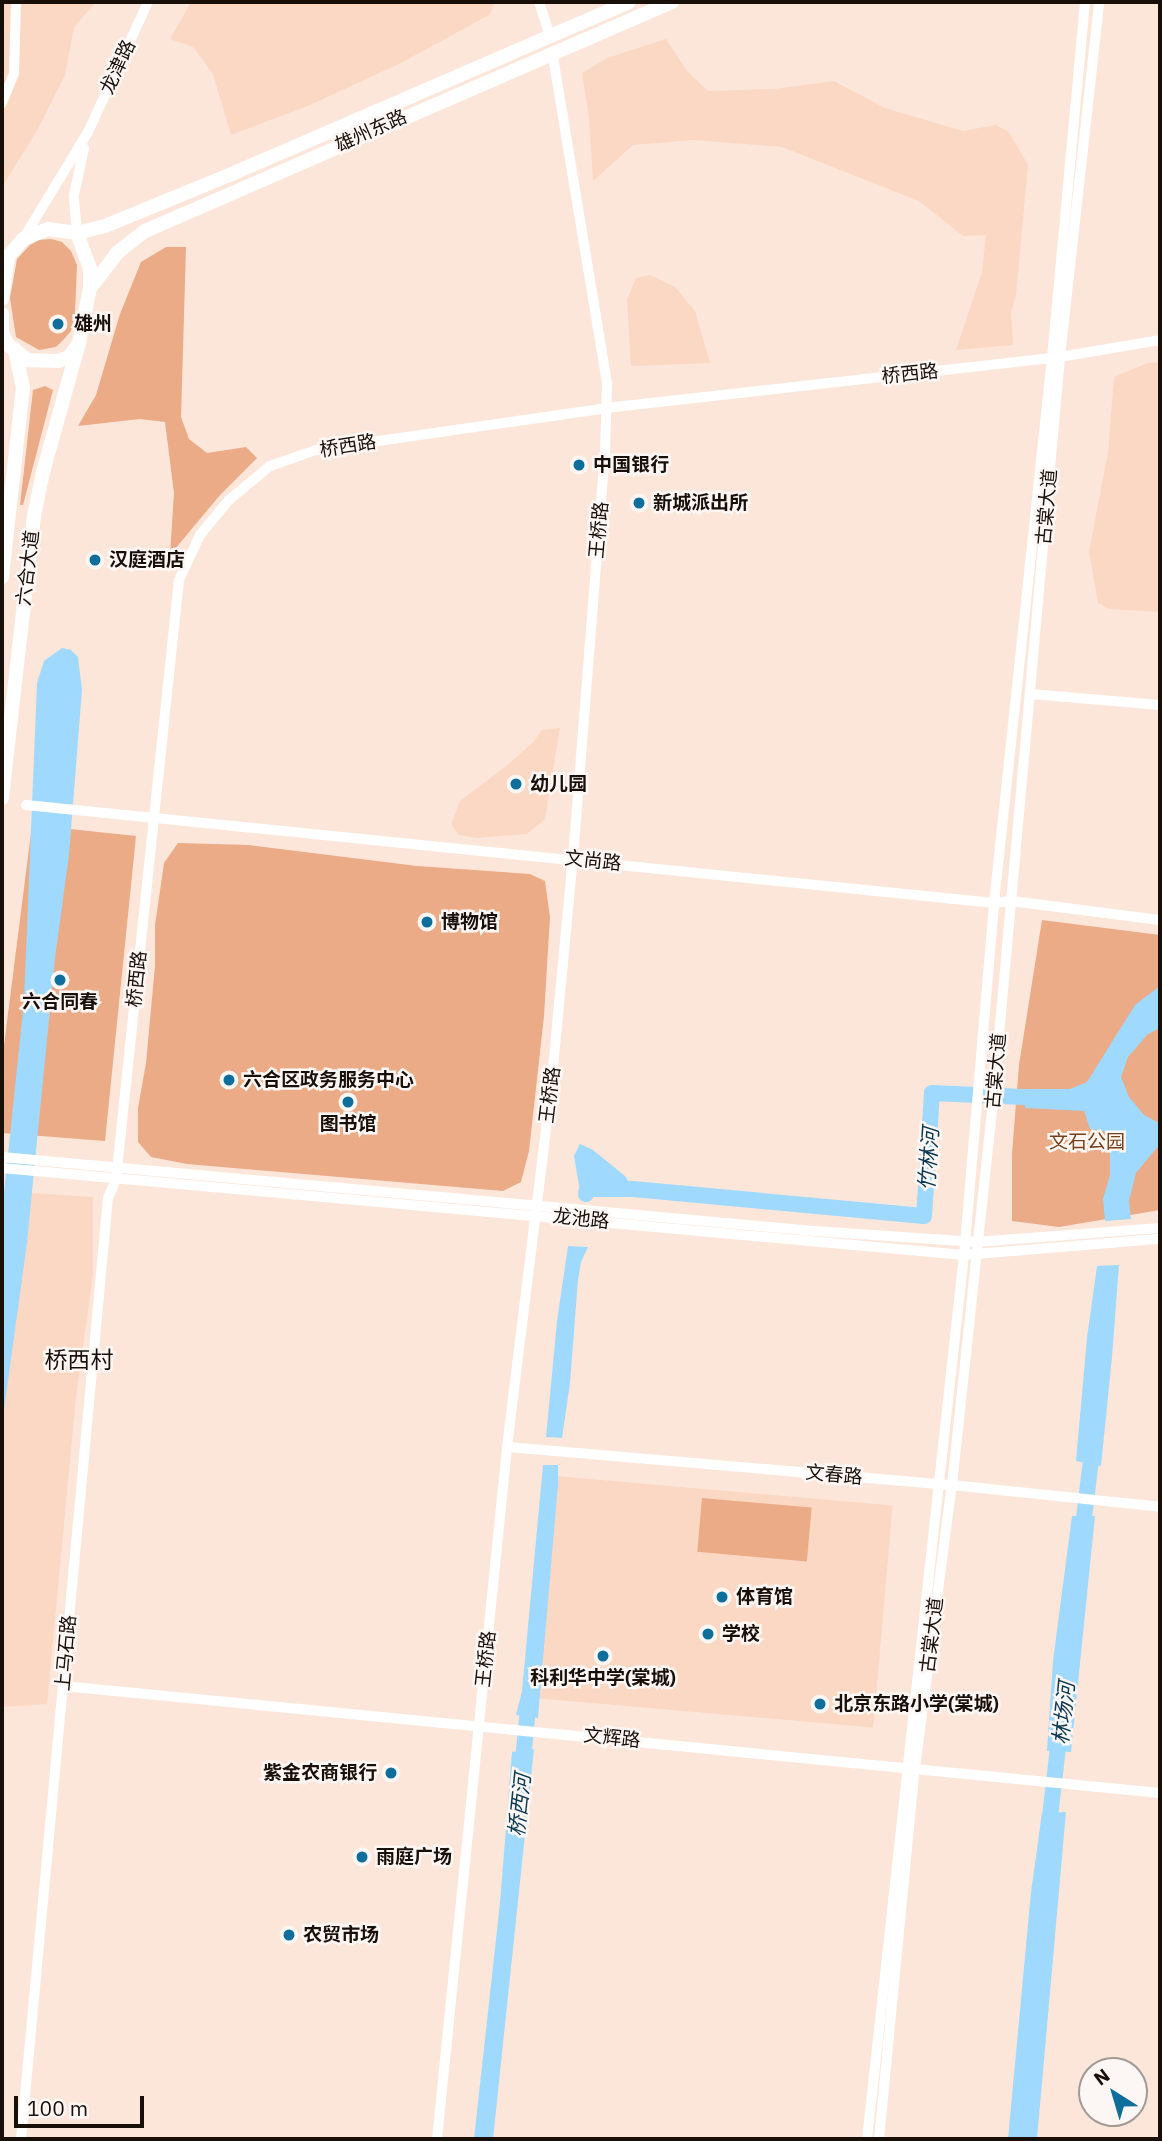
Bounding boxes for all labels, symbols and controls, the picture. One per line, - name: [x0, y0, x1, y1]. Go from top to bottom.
- street label: 龙津路: [96, 36, 140, 98]
- street label: 雄州东路: [332, 105, 410, 157]
- place label: 雄州: [74, 313, 112, 335]
- marker: 雄州: [48, 314, 68, 334]
- street label: 桥西路: [880, 360, 940, 388]
- street label: 桥西路: [318, 430, 378, 462]
- place label: 中国银行: [593, 454, 669, 476]
- marker: 中国银行: [571, 457, 587, 473]
- street label: 古棠大道: [1032, 468, 1062, 546]
- place label: 新城派出所: [653, 492, 748, 514]
- marker: 新城派出所: [631, 495, 647, 511]
- street label: 王桥路: [585, 501, 613, 559]
- street label: 六合大道: [12, 529, 44, 607]
- place label: 汉庭酒店: [109, 549, 185, 571]
- marker: 汉庭酒店: [87, 552, 103, 568]
- place label: 幼儿园: [530, 773, 587, 795]
- marker: 幼儿园: [508, 776, 524, 792]
- street label: 文尚路: [563, 847, 623, 875]
- place label: 博物馆: [441, 911, 498, 933]
- marker: 博物馆: [419, 914, 435, 930]
- street label: 桥西路: [123, 949, 151, 1009]
- marker: 六合同春: [52, 972, 68, 988]
- place label: 六合同春: [22, 991, 98, 1013]
- street label: 古棠大道: [981, 1032, 1011, 1110]
- street label: 王桥路: [535, 1065, 565, 1125]
- place label: 六合区政务服务中心: [243, 1069, 414, 1091]
- marker: 六合区政务服务中心: [221, 1072, 237, 1088]
- marker: 图书馆: [340, 1094, 356, 1110]
- place label: 图书馆: [320, 1113, 376, 1135]
- water label: 竹林河: [913, 1127, 943, 1191]
- park label: 文石公园: [1049, 1131, 1125, 1153]
- street label: 龙池路: [551, 1205, 611, 1233]
- district label: 桥西村: [45, 1345, 113, 1373]
- street label: 文春路: [805, 1461, 863, 1489]
- place label: 体育馆: [736, 1586, 793, 1608]
- marker: 体育馆: [714, 1589, 730, 1605]
- street label: 古棠大道: [916, 1596, 948, 1674]
- street label: 上马石路: [51, 1614, 81, 1692]
- place label: 学校: [722, 1623, 760, 1645]
- marker: 学校: [700, 1626, 716, 1642]
- street label: 王桥路: [472, 1629, 500, 1689]
- marker: 科利华中学(棠城): [595, 1648, 611, 1664]
- place label: 科利华中学(棠城): [530, 1667, 676, 1689]
- water label: 林场河: [1047, 1680, 1079, 1746]
- place label: 北京东路小学(棠城): [834, 1693, 999, 1715]
- marker: 北京东路小学(棠城): [812, 1696, 828, 1712]
- street label: 文辉路: [582, 1724, 642, 1752]
- place label: 紫金农商银行: [263, 1762, 377, 1784]
- marker: 紫金农商银行: [383, 1765, 399, 1781]
- water label: 桥西河: [503, 1772, 535, 1838]
- place label: 雨庭广场: [376, 1846, 452, 1868]
- marker: 雨庭广场: [354, 1849, 370, 1865]
- place label: 农贸市场: [303, 1924, 379, 1946]
- marker: 农贸市场: [281, 1927, 297, 1943]
- north arrow: [1078, 2057, 1148, 2127]
- text: N: [1089, 2063, 1114, 2091]
- scale bar: [18, 2082, 147, 2126]
- text: 100 m: [27, 2094, 88, 2122]

